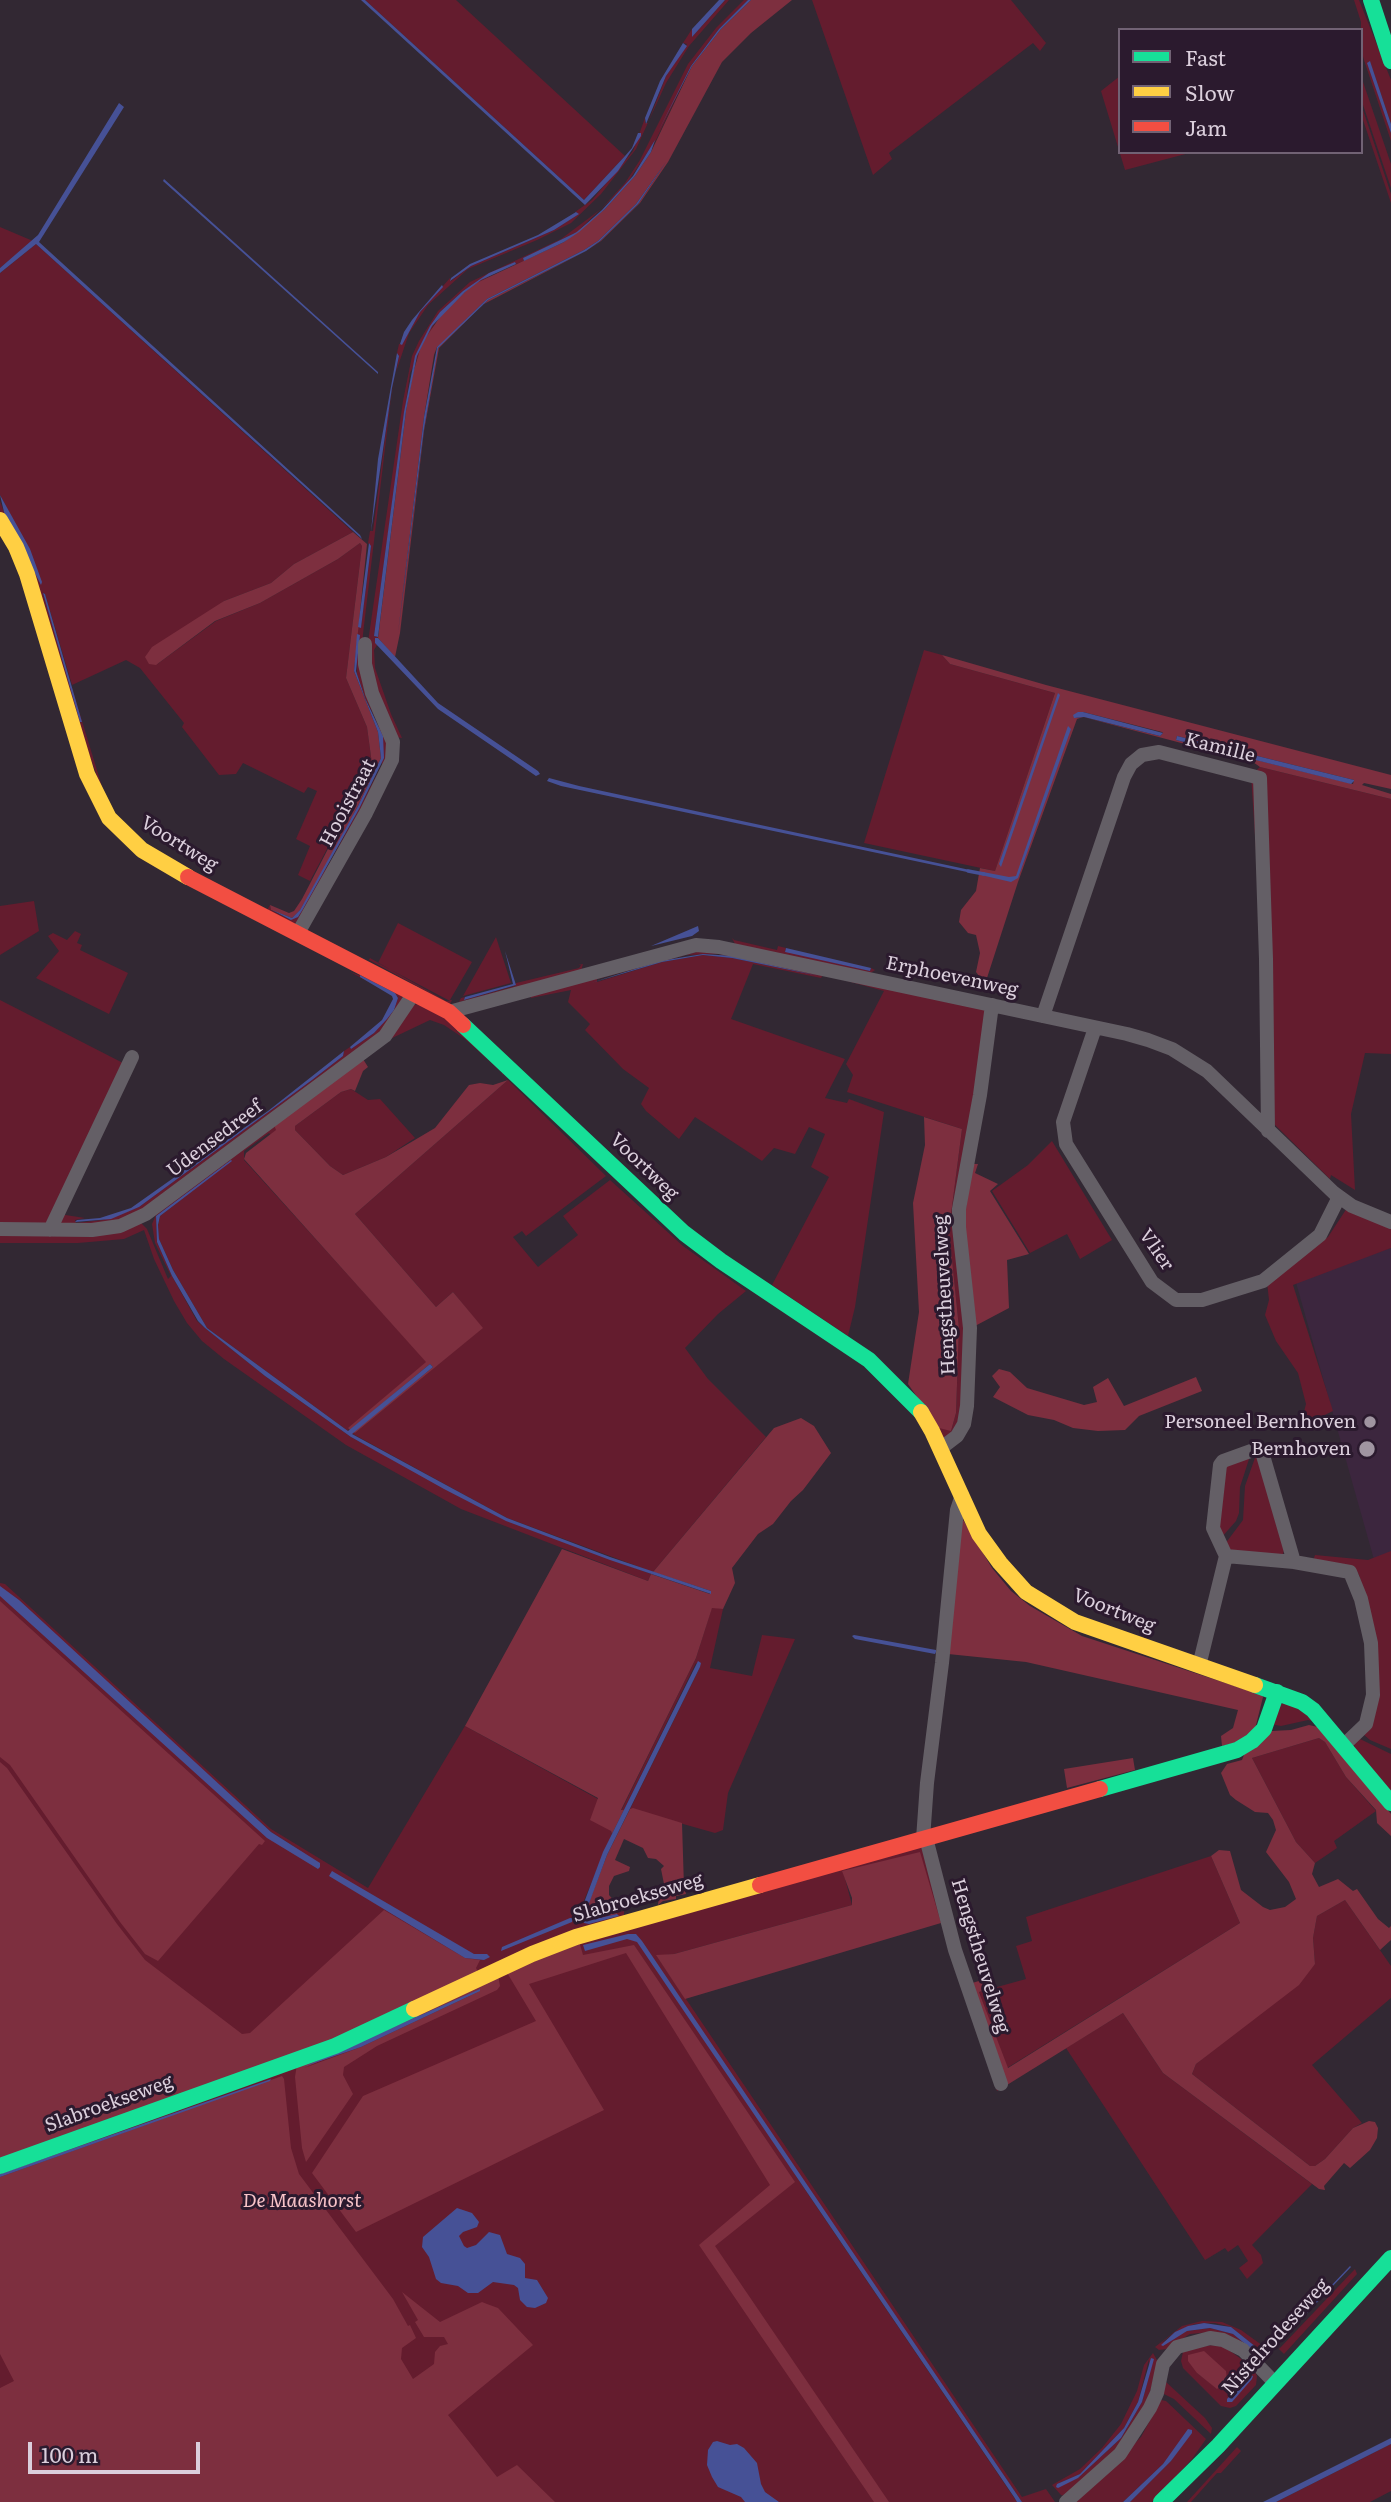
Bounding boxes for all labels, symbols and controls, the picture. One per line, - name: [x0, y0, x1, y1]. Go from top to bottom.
- legend: [1118, 28, 1363, 154]
- text: Fast: [1185, 41, 1226, 72]
- text: Slow: [1185, 76, 1235, 107]
- text: Jam: [1185, 111, 1227, 142]
- street label: Kamille: [1183, 728, 1257, 768]
- street label: Hooistraat: [315, 755, 381, 851]
- street label: Voortweg: [136, 811, 222, 877]
- street label: Erphoevenweg: [884, 952, 1020, 1002]
- street label: Udensedreef: [163, 1096, 267, 1182]
- street label: Voortweg: [605, 1129, 683, 1205]
- street label: Hengstheuvelweg: [929, 1214, 961, 1376]
- street label: Vlier: [1134, 1225, 1178, 1275]
- place label: Personeel Bernhoven: [1164, 1411, 1356, 1433]
- marker: Personeel Bernhoven: [1362, 1414, 1378, 1430]
- place label: Bernhoven: [1251, 1438, 1351, 1460]
- marker: Bernhoven: [1357, 1439, 1377, 1459]
- street label: Voortweg: [1069, 1584, 1159, 1638]
- street label: Slabroekseweg: [570, 1868, 706, 1928]
- street label: Hengstheuvelweg: [946, 1876, 1014, 2036]
- street label: Slabroekseweg: [42, 2070, 176, 2138]
- park label: De Maashorst: [242, 2190, 362, 2212]
- street label: Nistelrodeseweg: [1218, 2274, 1334, 2400]
- scale bar: [32, 2428, 203, 2472]
- text: 100 m: [41, 2438, 98, 2469]

